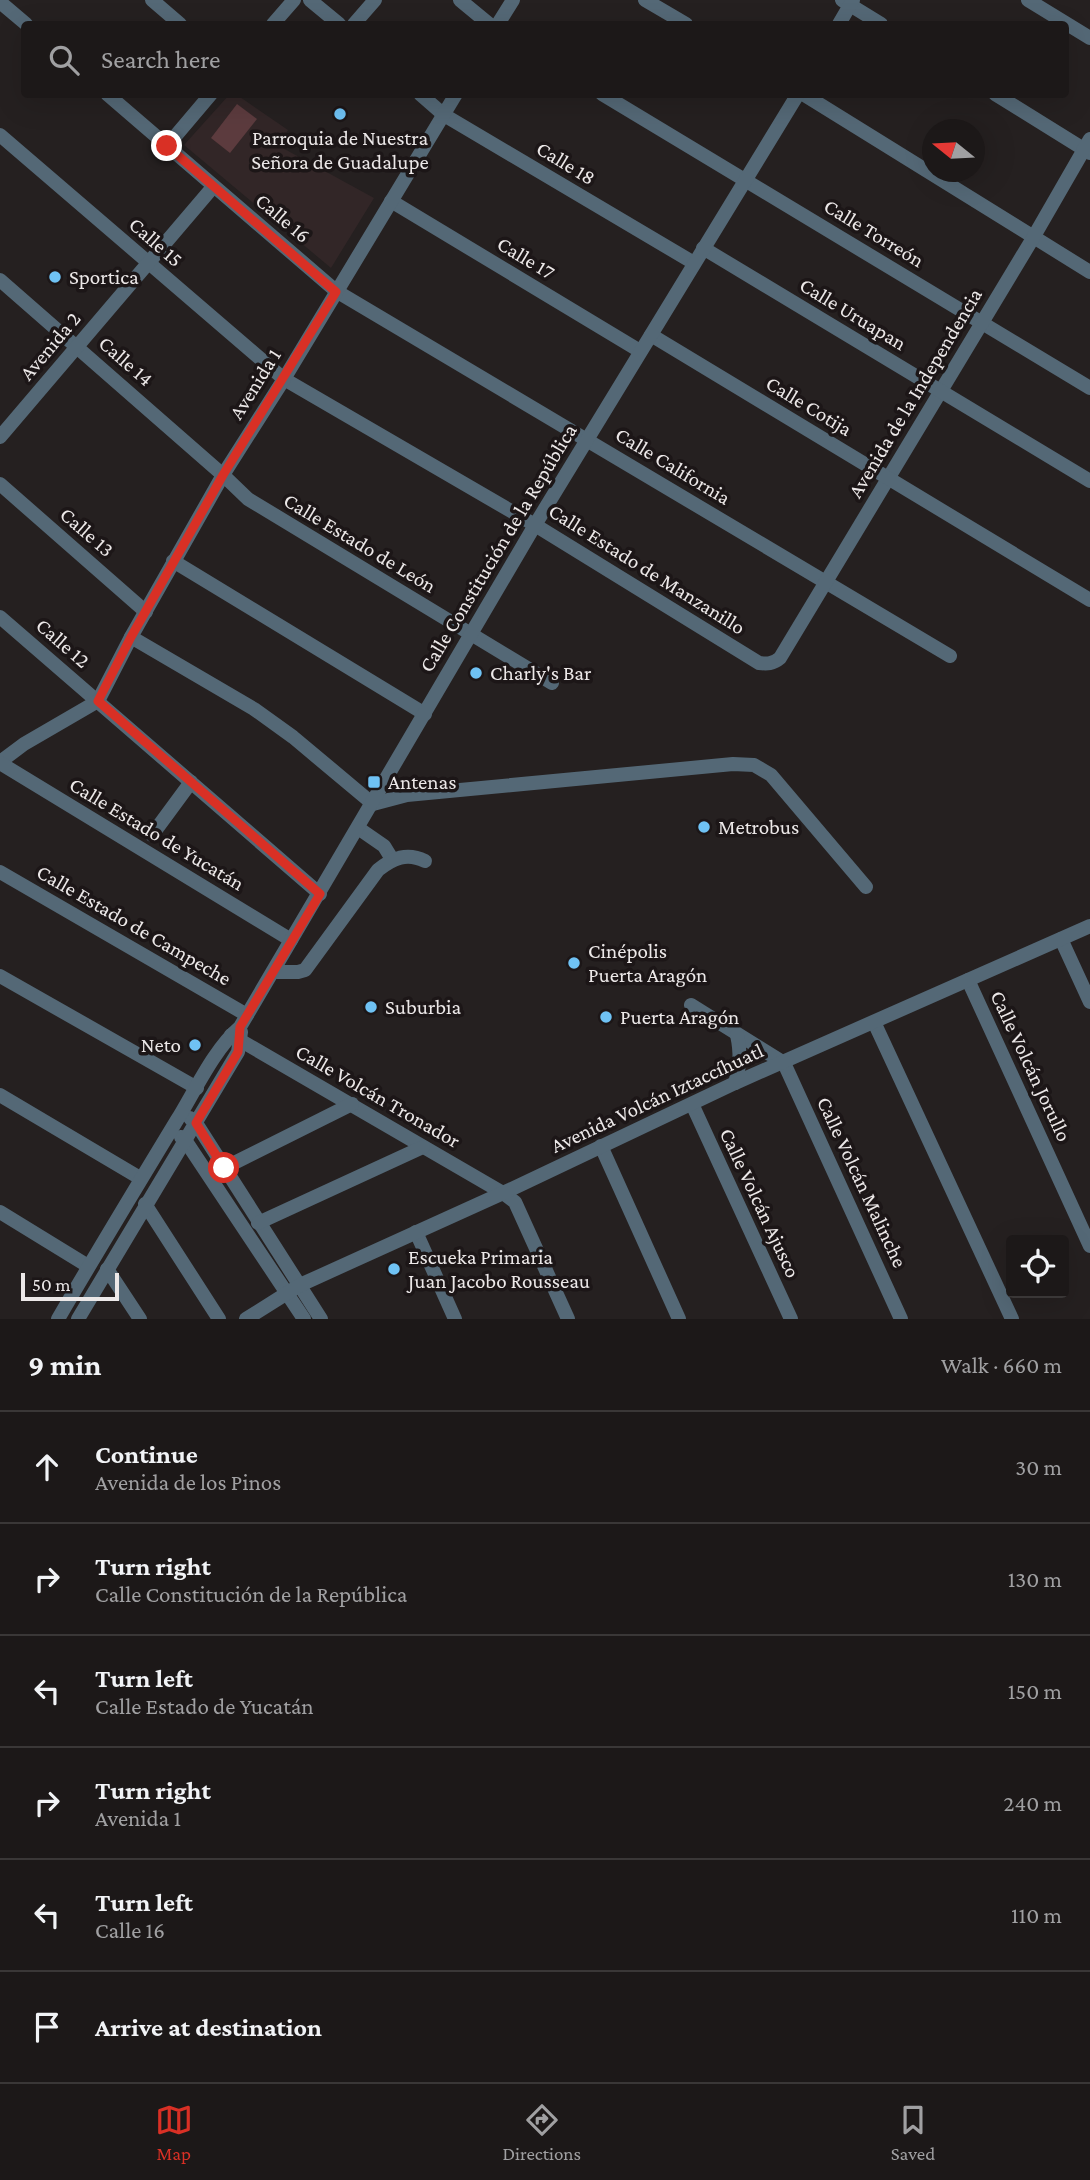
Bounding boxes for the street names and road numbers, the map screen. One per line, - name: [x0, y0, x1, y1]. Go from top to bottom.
- street label: Calle 18: [532, 136, 600, 190]
- street label: Calle 16: [251, 188, 315, 248]
- street label: Calle Torreón: [820, 194, 928, 272]
- street label: Calle 15: [124, 212, 188, 272]
- street label: Calle 17: [493, 232, 559, 285]
- street label: Calle Uruapan: [795, 273, 911, 355]
- street label: Avenida de la Independencia: [843, 284, 987, 502]
- street label: Avenida 2: [15, 307, 85, 385]
- street label: Calle 14: [94, 331, 158, 391]
- street label: Avenida 1: [224, 344, 286, 424]
- street label: Calle Cotija: [762, 371, 857, 441]
- street label: Calle Constitución de la República: [414, 419, 582, 676]
- street label: Calle California: [611, 422, 735, 510]
- street label: Calle Estado de León: [279, 488, 441, 598]
- street label: Calle Estado de Manzanillo: [544, 499, 750, 639]
- street label: Calle 13: [55, 502, 119, 562]
- street label: Calle 12: [31, 613, 95, 673]
- street label: Calle Estado de Yucatán: [65, 772, 249, 896]
- street label: Calle Estado de Campeche: [33, 860, 235, 990]
- street label: Calle Volcán Jorullo: [986, 987, 1076, 1145]
- street label: Avenida Volcán Iztaccíhuatl: [547, 1038, 767, 1158]
- street label: Calle Volcán Tronador: [292, 1039, 465, 1153]
- street label: Calle Volcán Malinche: [812, 1093, 912, 1271]
- street label: Calle Volcán Ajusco: [715, 1124, 805, 1282]

